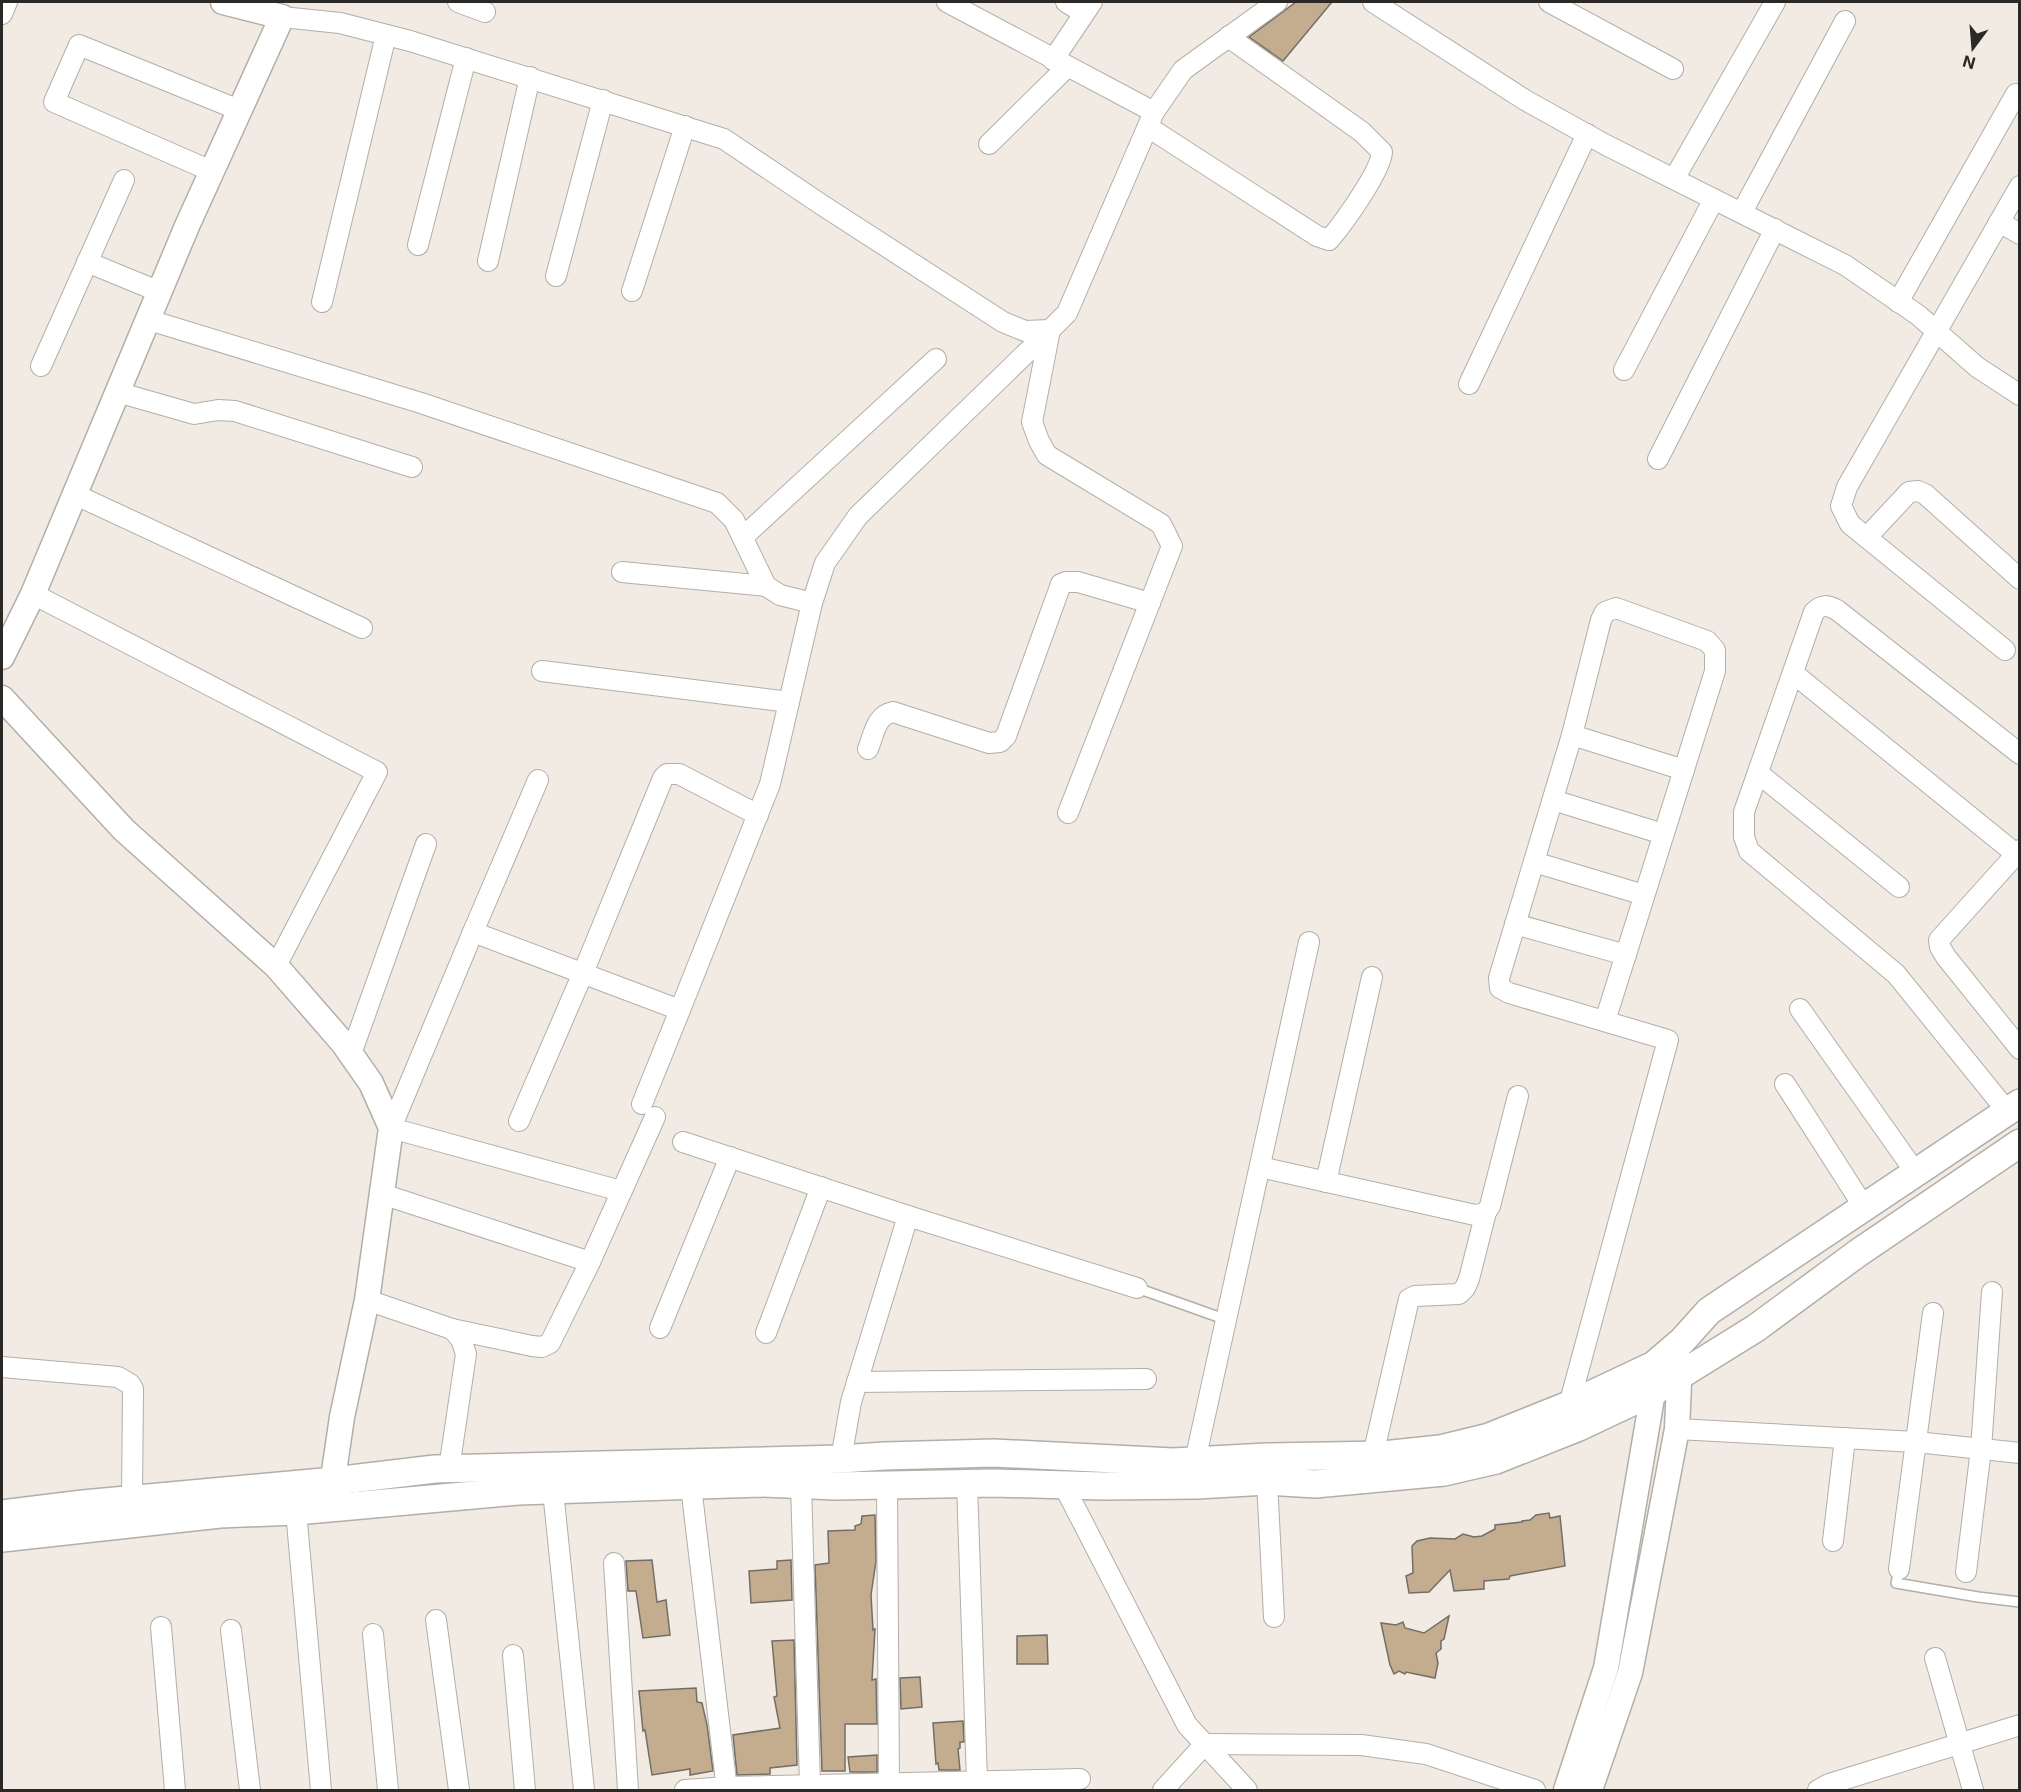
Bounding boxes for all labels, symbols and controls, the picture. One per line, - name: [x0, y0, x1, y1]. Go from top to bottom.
- north arrow: [1943, 18, 2003, 78]
- text: N: [1960, 51, 1977, 74]

